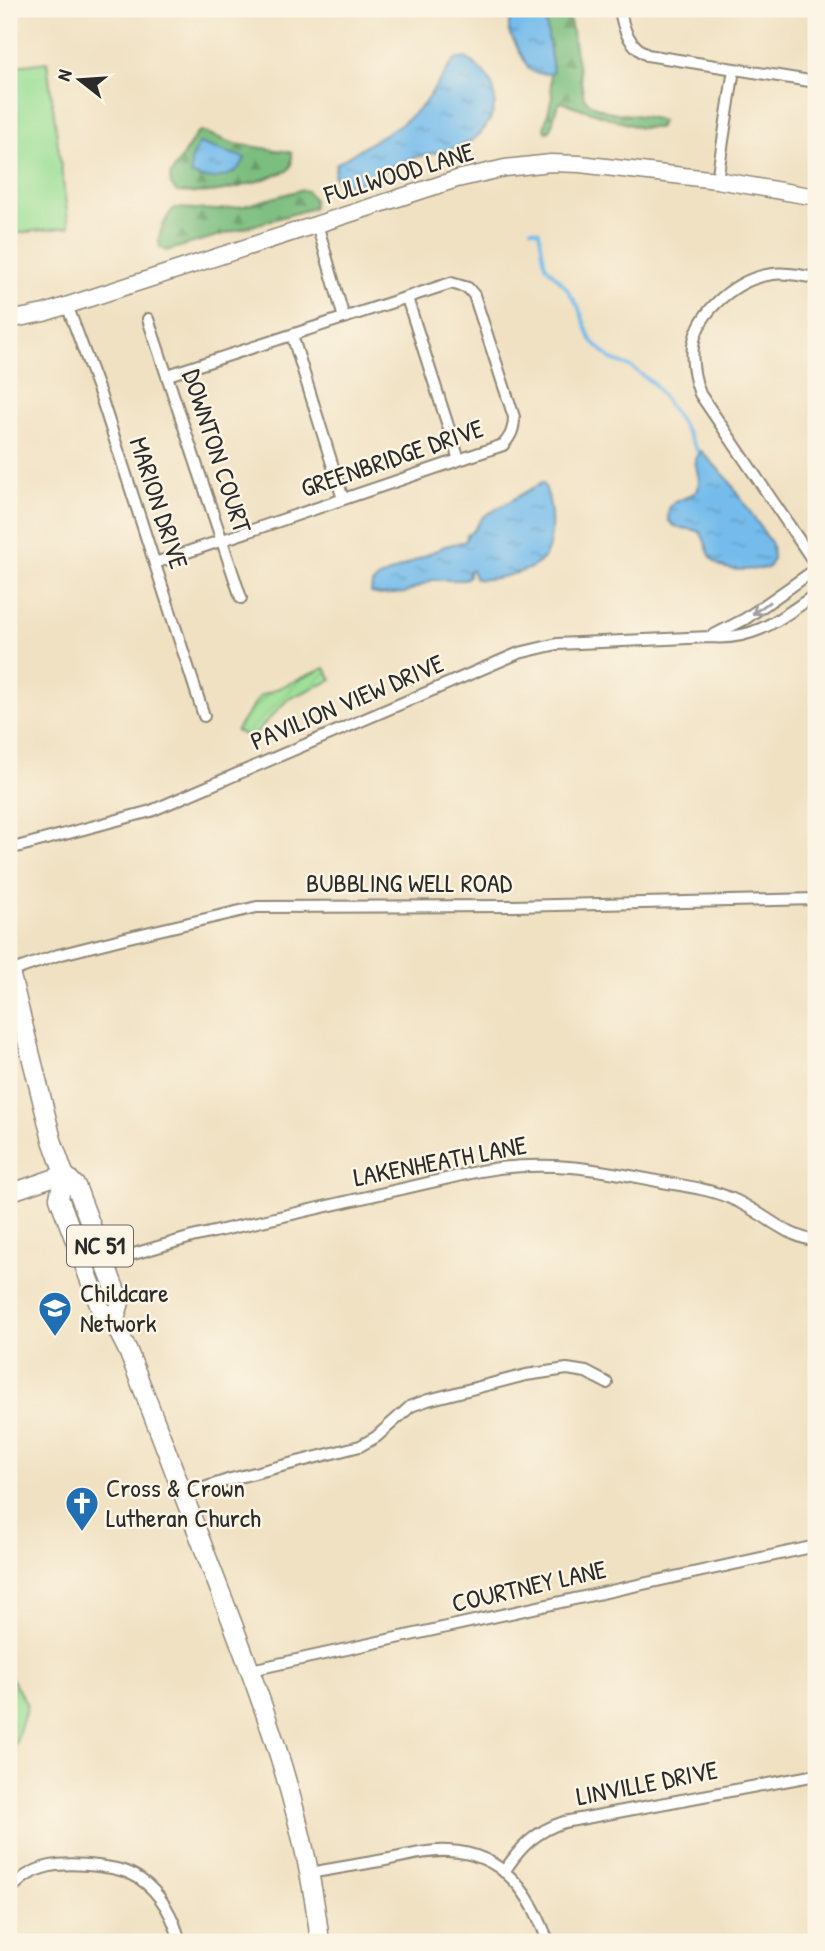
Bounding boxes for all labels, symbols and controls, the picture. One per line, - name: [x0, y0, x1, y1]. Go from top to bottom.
- north arrow: [46, 46, 116, 116]
- text: N: [50, 66, 78, 84]
- street label: FULLWOOD LANE: [319, 133, 478, 212]
- street label: DOWNTON COURT: [175, 365, 261, 538]
- street label: GREENBRIDGE DRIVE: [296, 410, 488, 505]
- street label: MARION DRIVE: [122, 432, 197, 574]
- one-way arrow: [752, 601, 771, 615]
- street label: PAVILION VIEW DRIVE: [245, 645, 449, 758]
- street label: BUBBLING WELL ROAD: [306, 865, 513, 900]
- street label: LAKENHEATH LANE: [350, 1126, 530, 1194]
- road number: NC 51: [67, 1226, 133, 1266]
- place label: Childcare Network: [80, 1275, 169, 1340]
- school or university icon: Childcare Network: [36, 1289, 74, 1338]
- place label: Cross & Crown Lutheran Church: [106, 1470, 261, 1535]
- church icon: Cross & Crown Lutheran Church: [63, 1484, 101, 1533]
- street label: COURTNEY LANE: [448, 1551, 610, 1620]
- street label: LINVILLE DRIVE: [573, 1752, 721, 1813]

